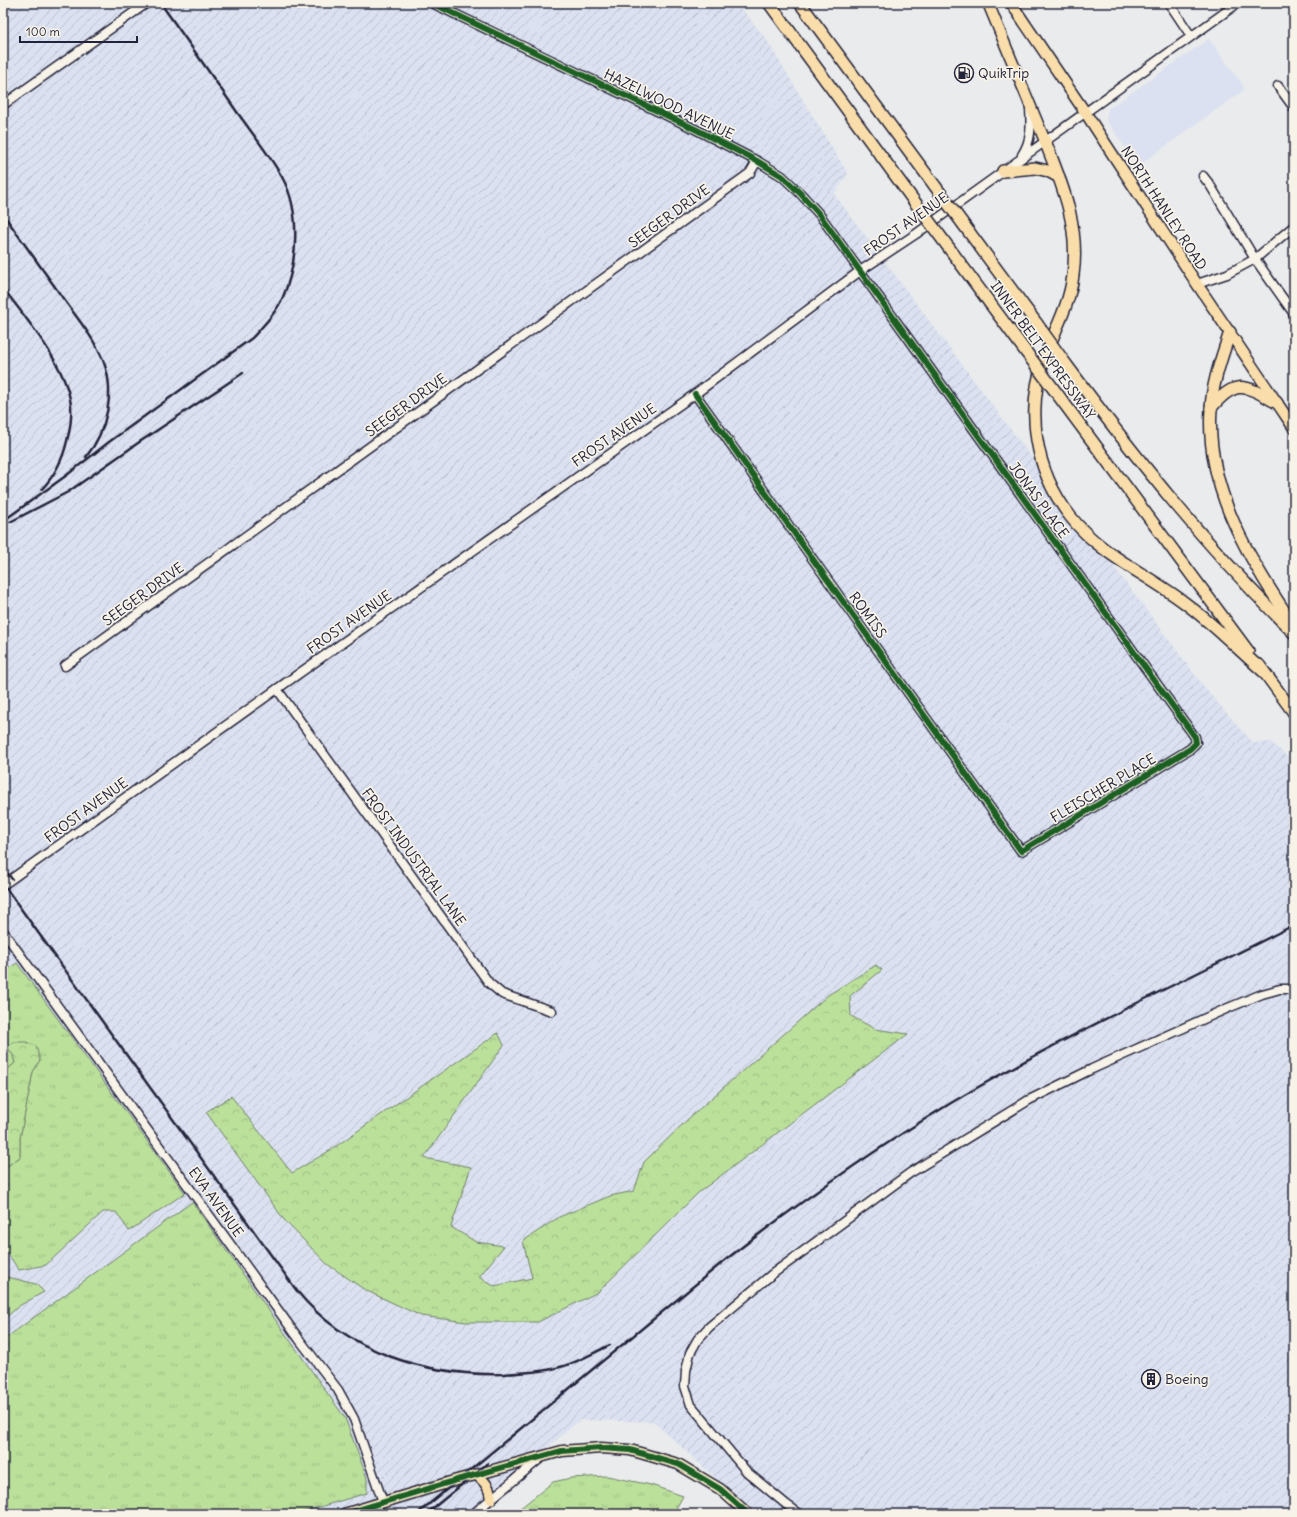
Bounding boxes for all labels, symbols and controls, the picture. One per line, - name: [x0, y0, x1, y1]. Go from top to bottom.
- scale bar: [20, 18, 137, 44]
- text: 100 m: [26, 24, 60, 39]
- fuel station icon: QuikTrip: [953, 62, 975, 84]
- place label: QuikTrip: [978, 64, 1029, 82]
- street label: HAZELWOOD AVENUE: [601, 65, 737, 143]
- street label: NORTH HANLEY ROAD: [1117, 143, 1211, 273]
- street label: SEEGER DRIVE: [625, 180, 713, 252]
- street label: FROST AVENUE: [860, 188, 952, 260]
- street label: INNER BELT EXPRESSWAY: [987, 277, 1099, 423]
- street label: SEEGER DRIVE: [362, 369, 450, 441]
- street label: FROST AVENUE: [568, 399, 660, 471]
- street label: JONAS PLACE: [1005, 458, 1073, 542]
- street label: SEEGER DRIVE: [99, 558, 187, 630]
- street label: FROST AVENUE: [303, 586, 395, 658]
- street label: ROMISS: [845, 588, 891, 642]
- street label: FLEISCHER PLACE: [1047, 749, 1159, 827]
- street label: FROST AVENUE: [41, 774, 131, 846]
- street label: FROST INDUSTRIAL LANE: [358, 785, 470, 929]
- street label: EVA AVENUE: [185, 1164, 247, 1240]
- building icon: Boeing: [1140, 1368, 1162, 1390]
- place label: Boeing: [1165, 1370, 1209, 1388]

